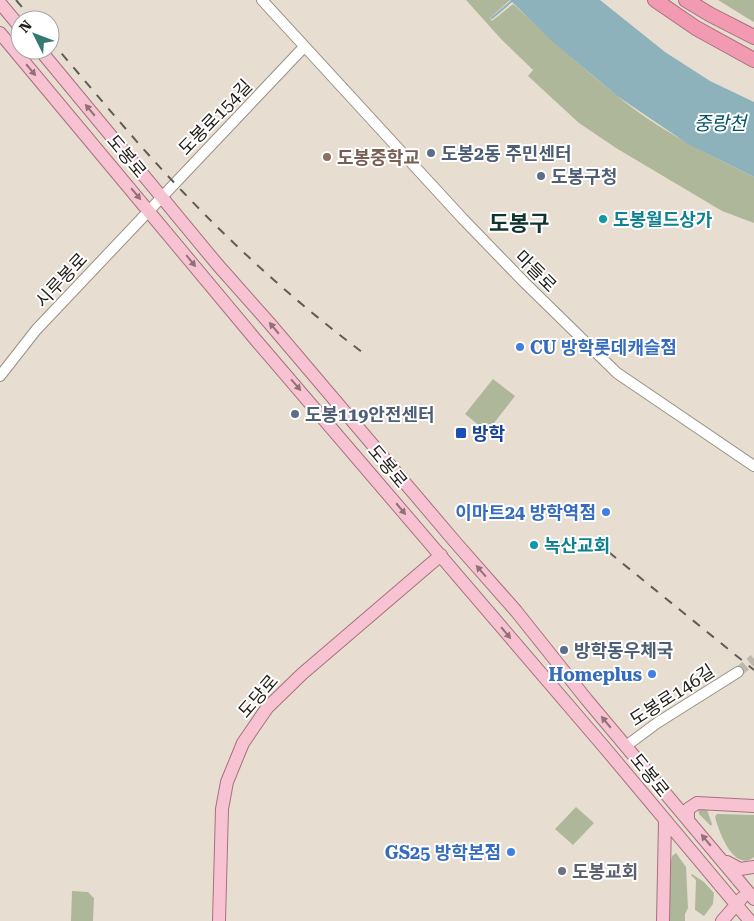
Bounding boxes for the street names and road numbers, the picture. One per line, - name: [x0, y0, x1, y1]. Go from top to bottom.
- street label: 도봉로154길: [174, 75, 256, 159]
- street label: 도봉로: [103, 130, 151, 182]
- street label: 마들로: [511, 246, 561, 296]
- street label: 시루봉로: [31, 249, 91, 311]
- street label: 도봉로: [364, 440, 412, 492]
- street label: 도봉로146길: [626, 660, 718, 730]
- street label: 도당로: [234, 670, 282, 722]
- street label: 도봉로: [626, 749, 674, 801]

